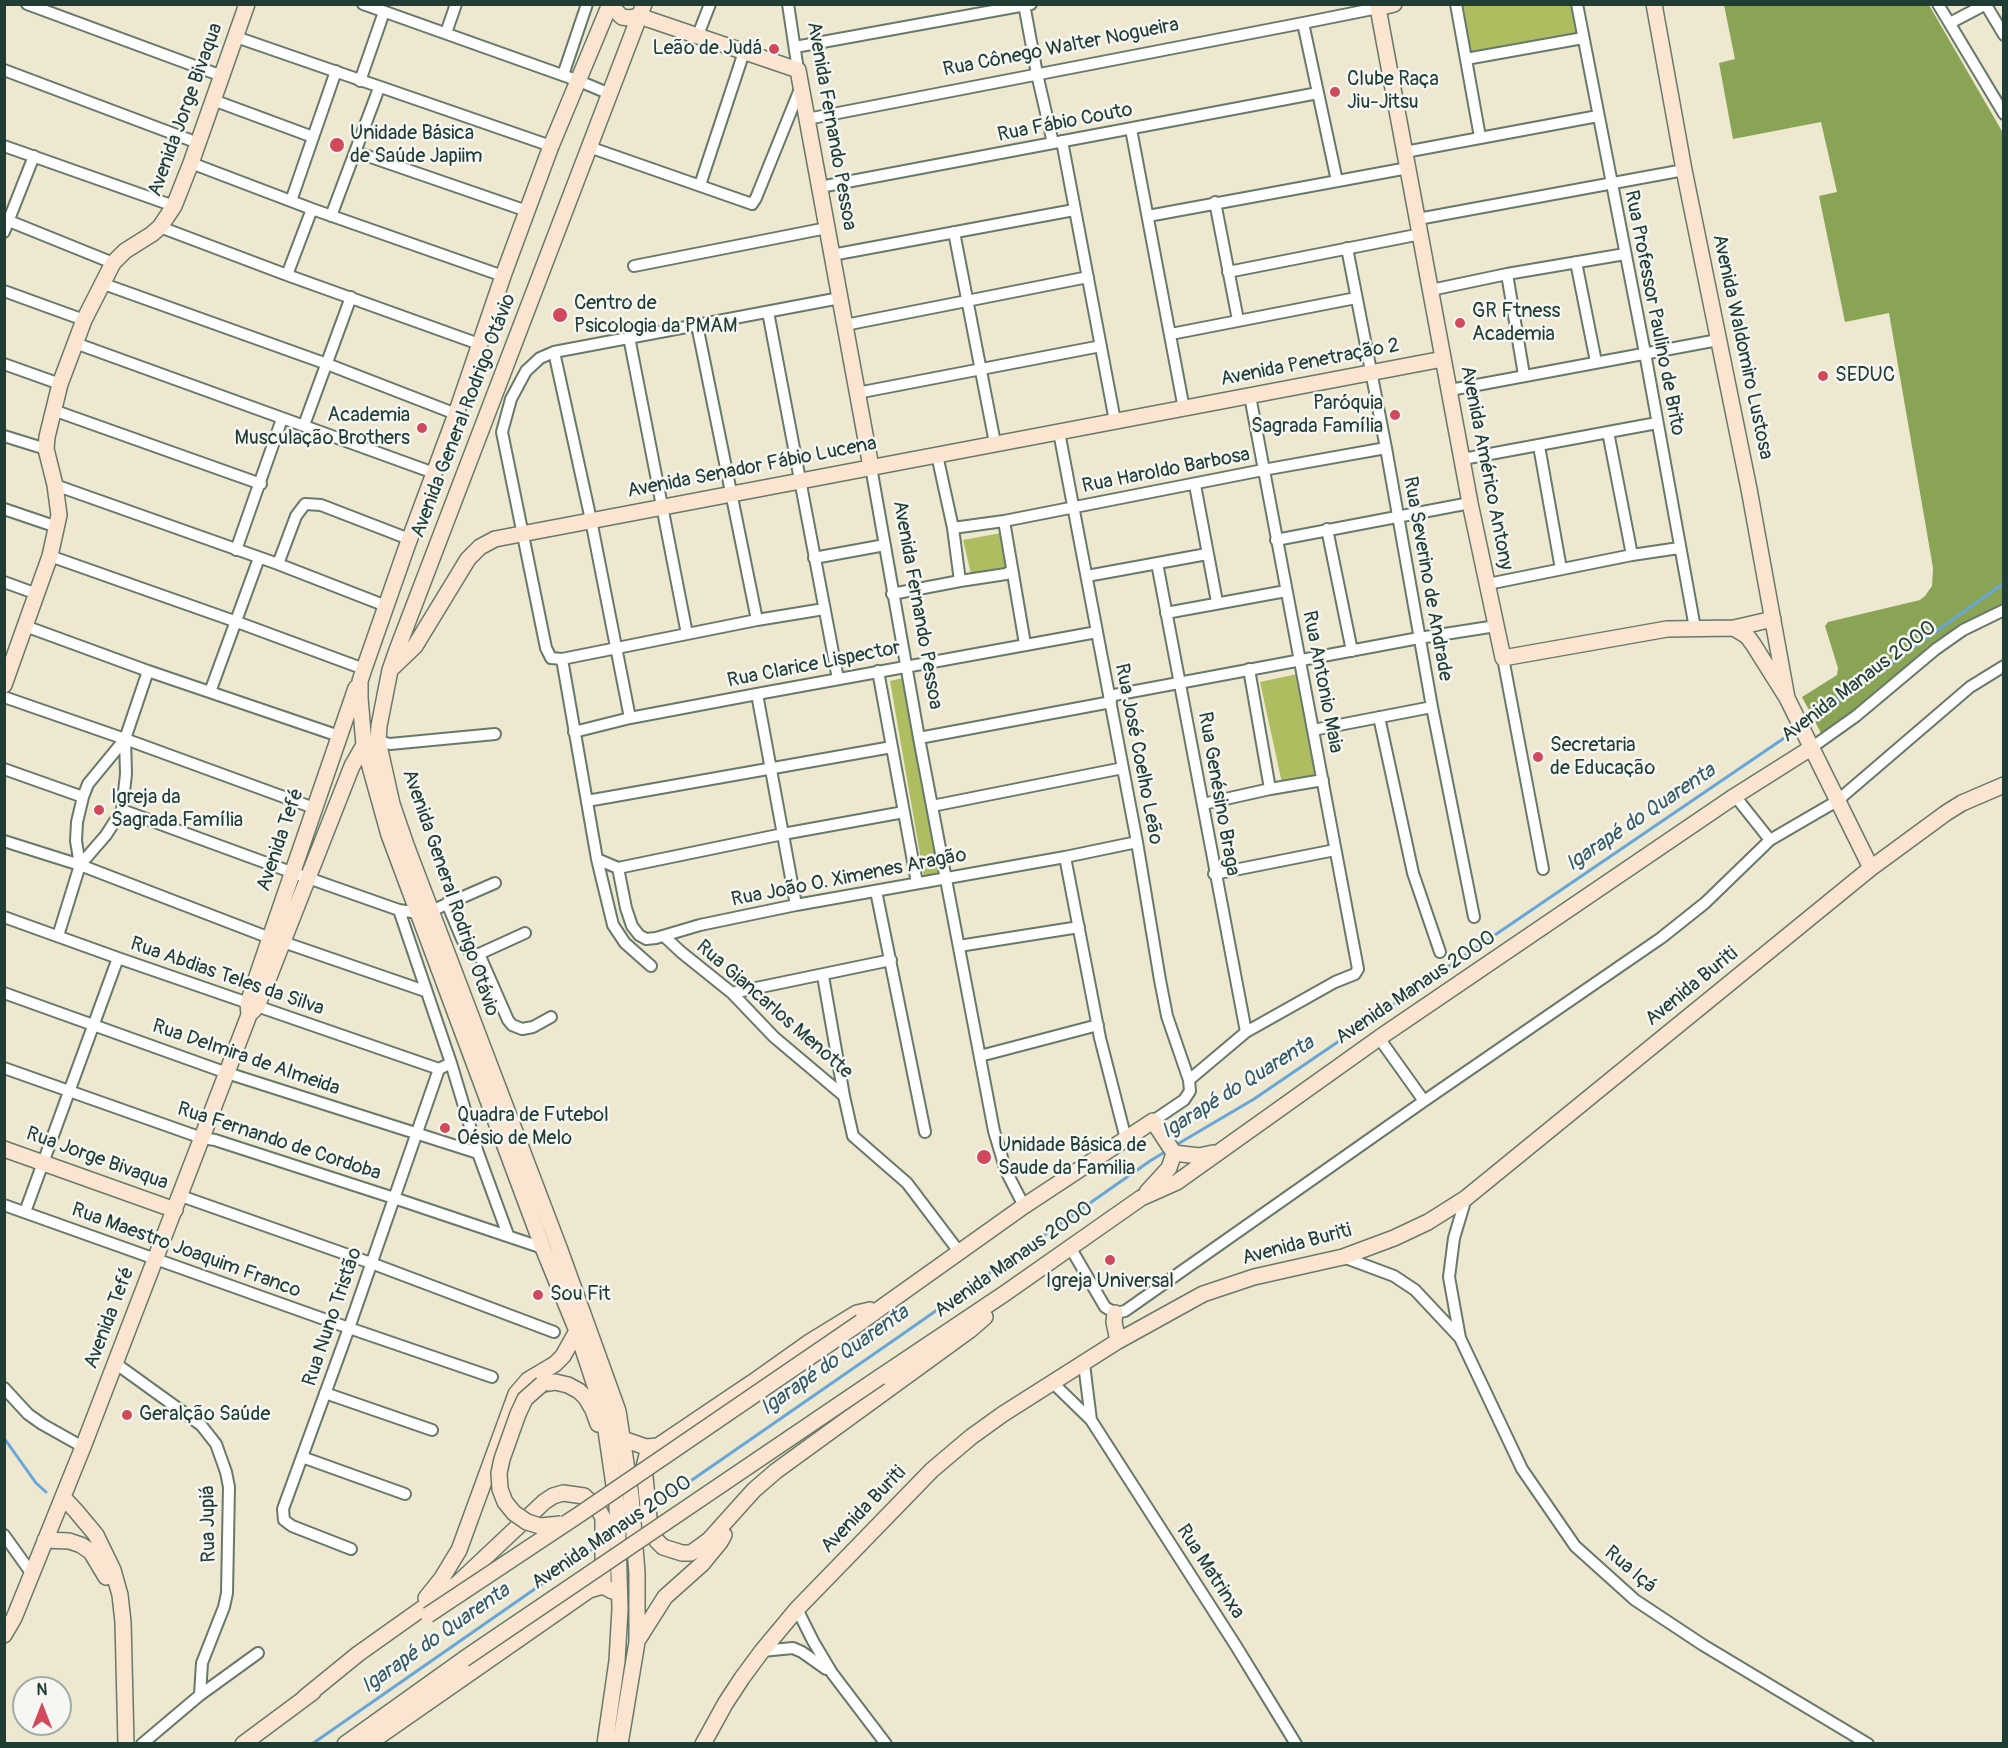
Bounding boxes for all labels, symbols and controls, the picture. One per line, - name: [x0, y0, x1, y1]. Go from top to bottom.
- street label: Rua Cônego Walter Nogueira: [941, 13, 1181, 83]
- street label: Avenida Jorge Bivaqua: [143, 20, 229, 200]
- street label: Avenida Fernando Pessoa: [801, 20, 861, 232]
- place label: Leão de Judá: [652, 37, 762, 61]
- marker: Leão de Judá: [767, 42, 781, 56]
- place label: Clube Raça Jiu-Jitsu: [1347, 68, 1439, 115]
- marker: Clube Raça Jiu-Jitsu: [1328, 85, 1342, 99]
- street label: Rua Fábio Couto: [995, 98, 1135, 148]
- place label: Unidade Básica de Saúde Japiim: [350, 122, 482, 169]
- marker: Unidade Básica de Saúde Japiim: [328, 136, 346, 154]
- street label: Rua Professor Paulino de Brito: [1618, 188, 1690, 438]
- street label: Avenida Waldomiro Lustosa: [1706, 232, 1778, 462]
- street label: Avenida General Rodrigo Otávio: [406, 291, 522, 541]
- place label: Centro de Psicologia da PMAM: [574, 292, 737, 339]
- place label: GR Ftness Academia: [1472, 300, 1560, 347]
- marker: Centro de Psicologia da PMAM: [551, 306, 569, 324]
- marker: GR Ftness Academia: [1453, 316, 1467, 330]
- street label: Avenida Penetração 2: [1219, 334, 1401, 392]
- street label: Avenida Américo Antony: [1454, 364, 1518, 572]
- place label: SEDUC: [1835, 364, 1895, 388]
- marker: SEDUC: [1816, 369, 1830, 383]
- place label: Paróquia Sagrada Família: [1251, 392, 1383, 439]
- place label: Academia Musculação Brothers: [234, 404, 410, 451]
- marker: Paróquia Sagrada Família: [1388, 408, 1402, 422]
- marker: Academia Musculação Brothers: [415, 421, 429, 435]
- street label: Avenida Senador Fábio Lucena: [625, 432, 879, 504]
- street label: Rua Haroldo Barbosa: [1080, 443, 1252, 499]
- street label: Rua Severino de Andrade: [1397, 475, 1457, 683]
- street label: Avenida Fernando Pessoa: [887, 499, 947, 711]
- street label: Rua Antonio Maia: [1296, 609, 1348, 755]
- street label: Avenida Manaus 2000: [1777, 616, 1941, 748]
- street label: Rua Clarice Lispector: [725, 636, 903, 694]
- street label: Rua José Coelho Leão: [1109, 661, 1167, 847]
- street label: Rua Genésino Braga: [1192, 710, 1244, 878]
- place label: Secretaria de Educação: [1550, 734, 1655, 781]
- marker: Secretaria de Educação: [1531, 750, 1545, 764]
- water label: Igarapé do Quarenta: [1561, 759, 1721, 877]
- street label: Avenida General Rodrigo Otávio: [396, 766, 504, 1020]
- street label: Avenida Tefé: [252, 785, 310, 895]
- place label: Igreja da Sagrada Família: [111, 786, 243, 833]
- marker: Igreja da Sagrada Família: [92, 803, 106, 817]
- street label: Rua João O. Ximenes Aragão: [729, 843, 969, 913]
- street label: Avenida Manaus 2000: [1332, 926, 1500, 1050]
- street label: Rua Abdias Teles da Silva: [127, 933, 327, 1021]
- street label: Rua Giancarlos Menotte: [691, 935, 857, 1085]
- street label: Avenida Buriti: [1641, 942, 1743, 1032]
- street label: Rua Delmira de Almeida: [149, 1015, 343, 1101]
- water label: Igarapé do Quarenta: [1157, 1031, 1319, 1145]
- street label: Rua Fernando de Cordoba: [174, 1098, 384, 1186]
- place label: Quadra de Futebol Oésio de Melo: [457, 1104, 609, 1151]
- marker: Quadra de Futebol Oésio de Melo: [438, 1121, 452, 1135]
- street label: Rua Jorge Bivaqua: [23, 1122, 171, 1196]
- place label: Unidade Básica de Saude da Familia: [998, 1134, 1146, 1181]
- marker: Unidade Básica de Saude da Familia: [975, 1148, 993, 1166]
- street label: Avenida Manaus 2000: [930, 1196, 1098, 1324]
- street label: Rua Maestro Joaquim Franco: [68, 1198, 304, 1304]
- street label: Avenida Buriti: [1240, 1219, 1354, 1271]
- street label: Rua Nuno Tristão: [298, 1245, 368, 1389]
- marker: Igreja Universal: [1103, 1253, 1117, 1267]
- street label: Avenida Tefé: [80, 1264, 140, 1372]
- place label: Igreja Universal: [1046, 1270, 1174, 1294]
- place label: Sou Fit: [550, 1283, 610, 1307]
- marker: Sou Fit: [531, 1288, 545, 1302]
- water label: Igarapé do Quarenta: [756, 1301, 914, 1421]
- place label: Geralção Saúde: [139, 1403, 270, 1427]
- marker: Geralção Saúde: [120, 1408, 134, 1422]
- street label: Avenida Buriti: [816, 1461, 912, 1559]
- street label: Avenida Manaus 2000: [528, 1471, 696, 1595]
- street label: Rua Jupiá: [196, 1485, 222, 1563]
- street label: Rua Matrinxa: [1171, 1520, 1249, 1624]
- street label: Rua Içá: [1599, 1541, 1661, 1599]
- water label: Igarapé do Quarenta: [357, 1579, 515, 1699]
- north arrow: [12, 1676, 72, 1736]
- text: N: [37, 1680, 47, 1700]

